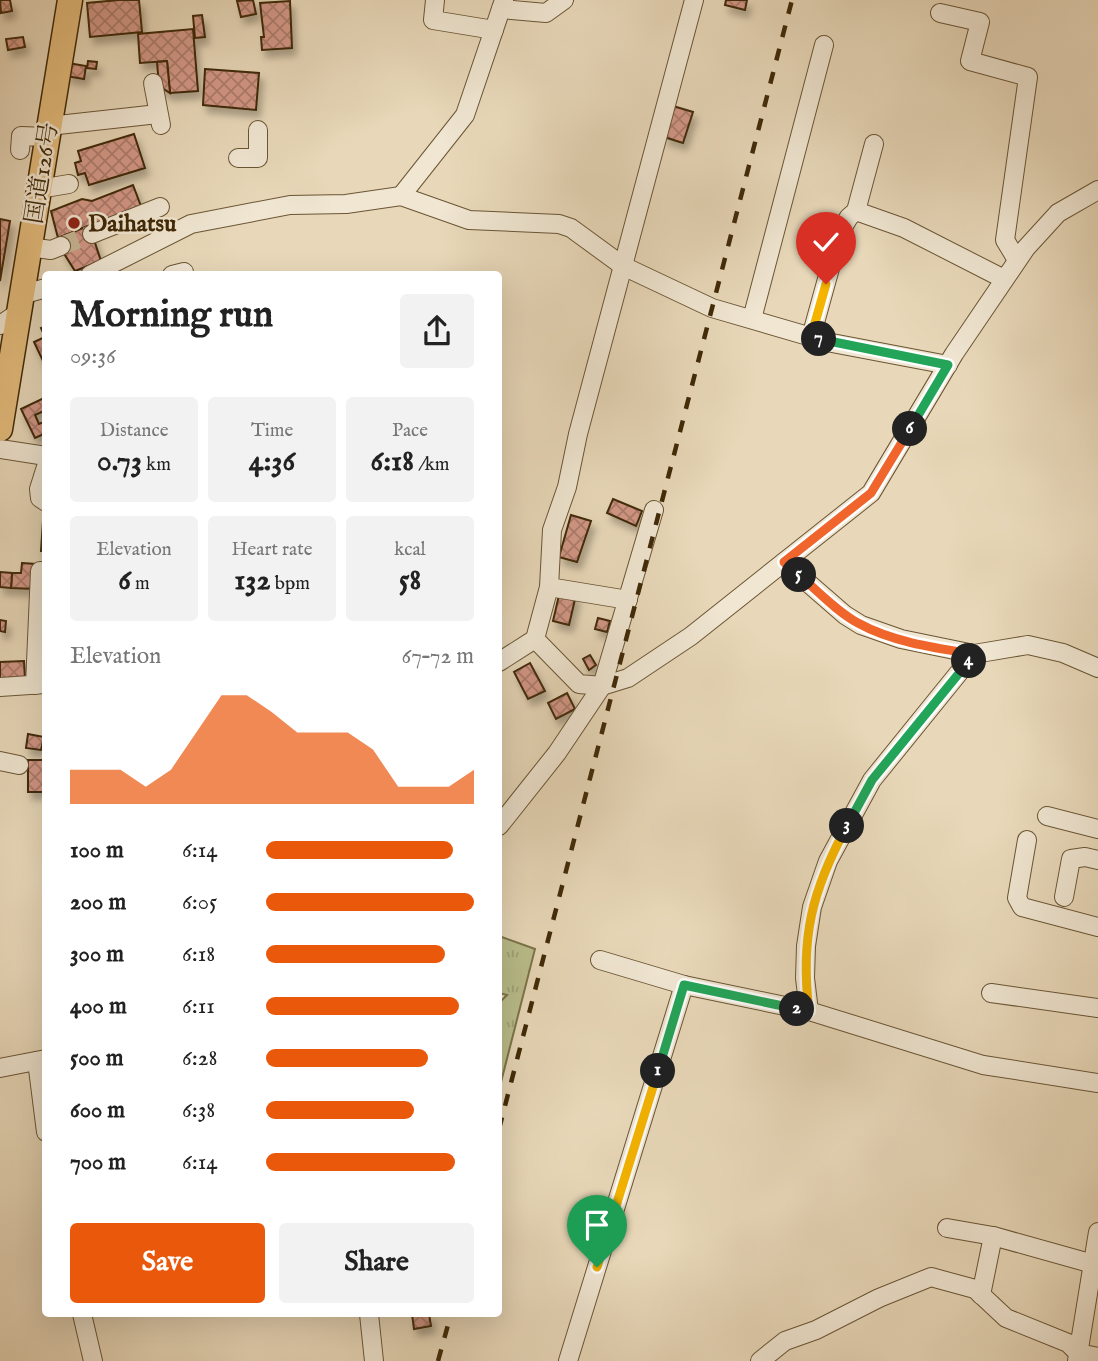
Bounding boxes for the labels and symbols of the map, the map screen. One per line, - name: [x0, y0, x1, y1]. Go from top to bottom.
- street label: 国道126号: [19, 120, 66, 226]
- place label: Daihatsu: [88, 209, 177, 240]
- pin: [796, 212, 856, 284]
- marker: Daihatsu: [66, 215, 82, 231]
- pin: 7: [802, 322, 836, 356]
- pin: 6: [892, 412, 928, 446]
- pin: 5: [782, 558, 816, 592]
- pin: 4: [951, 644, 986, 678]
- pin: 3: [830, 808, 864, 844]
- pin: 2: [780, 992, 814, 1026]
- pin: 1: [640, 1054, 676, 1088]
- pin: [567, 1195, 627, 1267]

